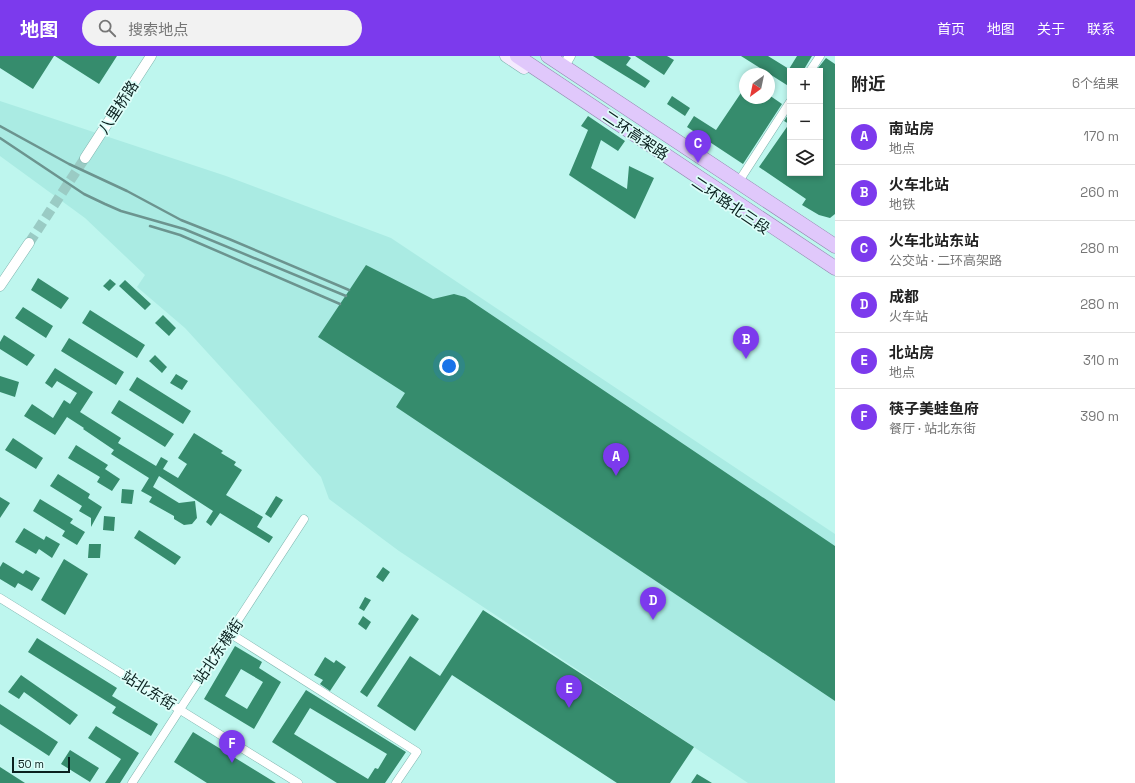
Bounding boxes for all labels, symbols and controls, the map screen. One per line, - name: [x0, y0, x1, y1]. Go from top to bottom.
- search box: [82, 10, 362, 46]
- text: 地图: [20, 17, 58, 42]
- icon: search: [96, 17, 118, 39]
- text: 搜索地点: [128, 20, 188, 39]
- text: 首页: [937, 20, 965, 38]
- text: 地图: [987, 20, 1015, 38]
- text: 关于: [1037, 20, 1065, 38]
- text: 联系: [1087, 20, 1115, 38]
- north arrow: [739, 68, 775, 104]
- map controls: [787, 68, 823, 176]
- button: +: [787, 68, 823, 104]
- text: 附近: [851, 73, 885, 95]
- text: 6个结果: [1072, 75, 1119, 92]
- street label: 八里桥路: [94, 77, 142, 137]
- button: −: [787, 104, 823, 140]
- street label: 二环高架路: [600, 106, 672, 164]
- text: 南站房: [889, 119, 934, 138]
- text: A: [860, 128, 868, 145]
- text: 170 m: [1083, 128, 1119, 145]
- pin: C: [685, 130, 711, 163]
- button: layers: [787, 140, 823, 176]
- text: 地点: [889, 140, 915, 157]
- street label: 二环路北三段: [688, 172, 774, 238]
- text: 火车北站: [889, 175, 949, 194]
- text: B: [860, 184, 868, 201]
- text: 260 m: [1080, 184, 1119, 201]
- text: 地铁: [889, 196, 915, 213]
- text: 火车北站东站: [889, 231, 979, 250]
- text: C: [860, 240, 868, 257]
- text: 280 m: [1080, 240, 1119, 257]
- text: 公交站 · 二环高架路: [889, 252, 1002, 269]
- text: 成都: [889, 287, 919, 306]
- text: D: [860, 296, 868, 313]
- text: 280 m: [1080, 296, 1119, 313]
- text: 火车站: [889, 308, 928, 325]
- pin: B: [733, 326, 759, 359]
- text: 北站房: [889, 343, 934, 362]
- text: E: [860, 352, 868, 369]
- text: 310 m: [1083, 352, 1119, 369]
- your location: [439, 356, 459, 376]
- text: 地点: [889, 364, 915, 381]
- text: 筷子美蛙鱼府: [889, 399, 979, 418]
- text: F: [861, 408, 867, 425]
- text: 390 m: [1080, 408, 1119, 425]
- text: 餐厅 · 站北东街: [889, 420, 976, 437]
- pin: A: [603, 443, 629, 476]
- pin: D: [640, 587, 666, 620]
- street label: 站北东横街: [189, 615, 247, 687]
- street label: 站北东街: [119, 666, 179, 714]
- pin: E: [556, 675, 582, 708]
- pin: F: [219, 730, 245, 763]
- scale bar: [12, 755, 70, 774]
- text: 50 m: [18, 757, 44, 771]

